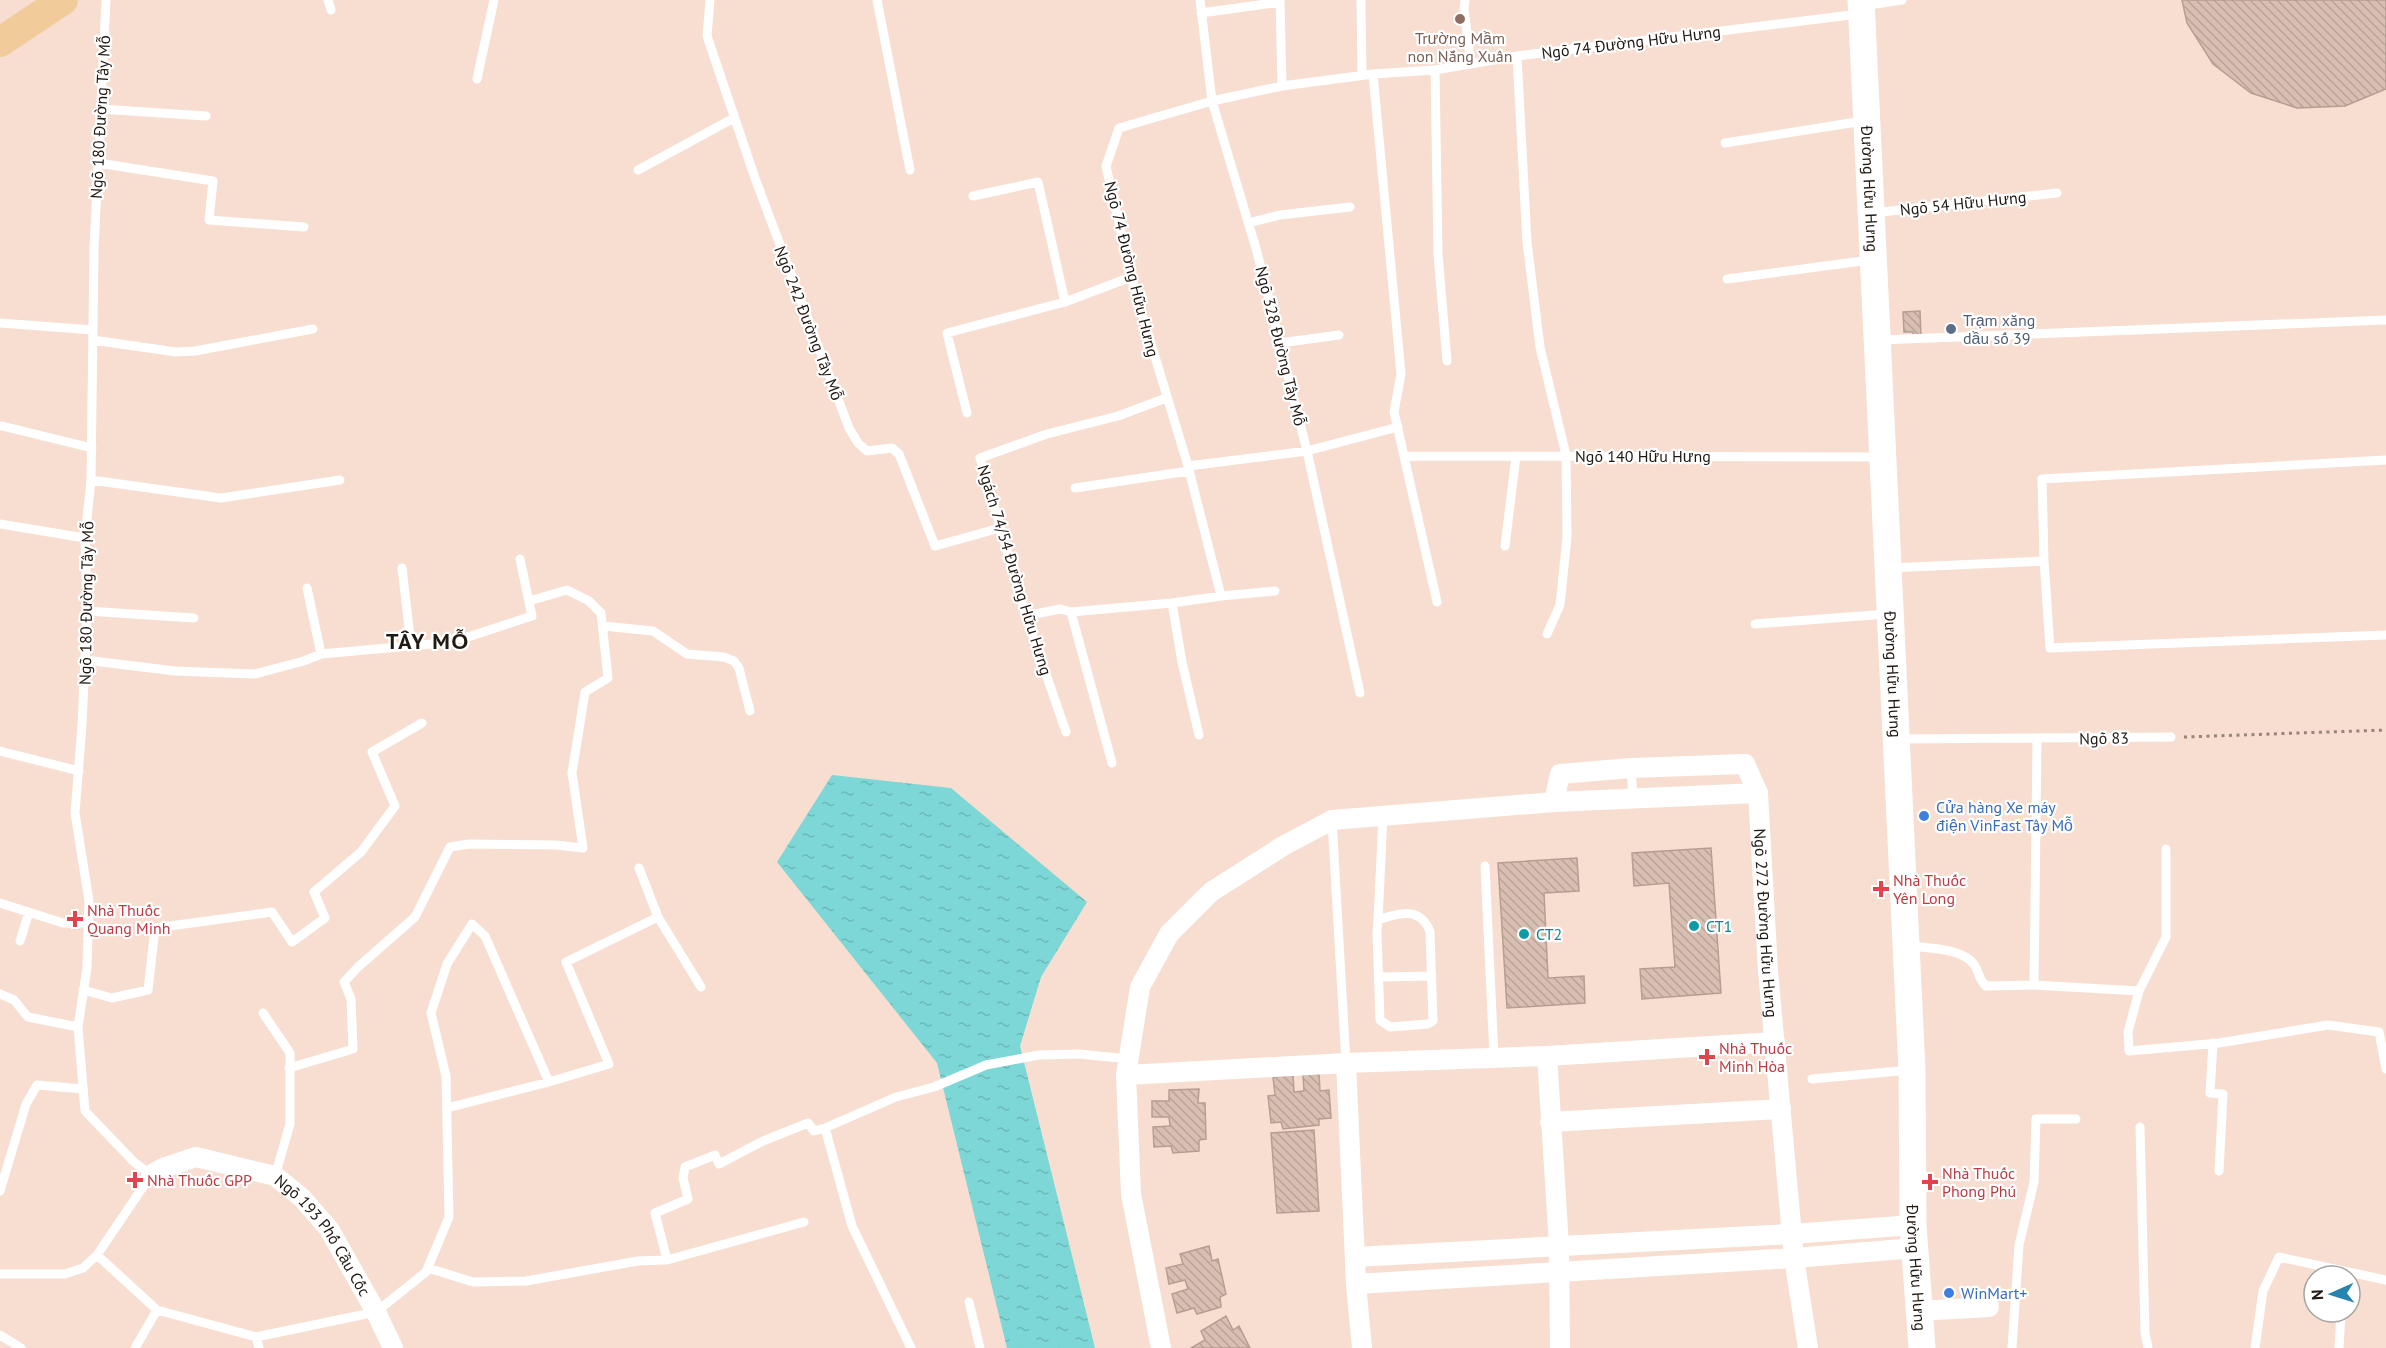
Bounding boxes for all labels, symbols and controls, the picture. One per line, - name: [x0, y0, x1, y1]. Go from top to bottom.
- marker: Trường Mầm non Nắng Xuân: [1453, 12, 1467, 26]
- street label: Ngõ 74 Đường Hữu Hưng: [1540, 21, 1722, 63]
- place label: Trường Mầm non Nắng Xuân: [1408, 28, 1512, 66]
- street label: Ngõ 180 Đường Tây Mỗ: [86, 35, 114, 199]
- street label: Đường Hữu Hưng: [1857, 124, 1883, 253]
- street label: Ngõ 74 Đường Hữu Hưng: [1100, 179, 1164, 359]
- street label: Ngõ 54 Hữu Hưng: [1899, 186, 2027, 220]
- street label: Ngõ 242 Đường Tây Mỗ: [770, 243, 848, 403]
- street label: Ngõ 328 Đường Tây Mỗ: [1251, 264, 1311, 428]
- place label: Trạm xăng dầu số 39: [1963, 310, 2035, 348]
- marker: Trạm xăng dầu số 39: [1944, 322, 1958, 336]
- street label: Ngõ 140 Hữu Hưng: [1575, 446, 1711, 466]
- street label: Ngách 74/54 Đường Hữu Hưng: [973, 462, 1057, 678]
- street label: Ngõ 180 Đường Tây Mỗ: [75, 521, 97, 685]
- street label: Đường Hữu Hưng: [1880, 610, 1906, 738]
- district label: TÂY MỖ: [386, 627, 470, 655]
- street label: Ngõ 83: [2079, 728, 2129, 748]
- place label: Cửa hàng Xe máy điện VinFast Tây Mỗ: [1936, 797, 2073, 835]
- marker: Cửa hàng Xe máy điện VinFast Tây Mỗ: [1917, 809, 1931, 823]
- street label: Ngõ 272 Đường Hữu Hưng: [1750, 828, 1782, 1018]
- place label: Nhà Thuốc Yên Long: [1893, 870, 1966, 908]
- marker: Nhà Thuốc Yên Long: [1874, 882, 1888, 896]
- place label: Nhà Thuốc Quang Minh: [87, 900, 171, 938]
- marker: Nhà Thuốc Quang Minh: [68, 912, 82, 926]
- place label: CT1: [1706, 916, 1732, 936]
- marker: CT1: [1687, 919, 1701, 933]
- place label: CT2: [1536, 924, 1562, 944]
- marker: CT2: [1517, 927, 1531, 941]
- place label: Nhà Thuốc Minh Hòa: [1719, 1038, 1792, 1076]
- marker: Nhà Thuốc Minh Hòa: [1700, 1050, 1714, 1064]
- place label: Nhà Thuốc Phong Phú: [1942, 1163, 2016, 1201]
- place label: Nhà Thuốc GPP: [147, 1170, 252, 1190]
- street label: Ngõ 193 Phố Cầu Cốc: [271, 1170, 375, 1300]
- marker: Nhà Thuốc GPP: [128, 1173, 142, 1187]
- marker: Nhà Thuốc Phong Phú: [1923, 1175, 1937, 1189]
- street label: Đường Hữu Hưng: [1903, 1203, 1931, 1332]
- north arrow: [2302, 1264, 2362, 1324]
- place label: WinMart+: [1961, 1283, 2027, 1303]
- marker: WinMart+: [1942, 1286, 1956, 1300]
- text: N: [2307, 1289, 2327, 1301]

